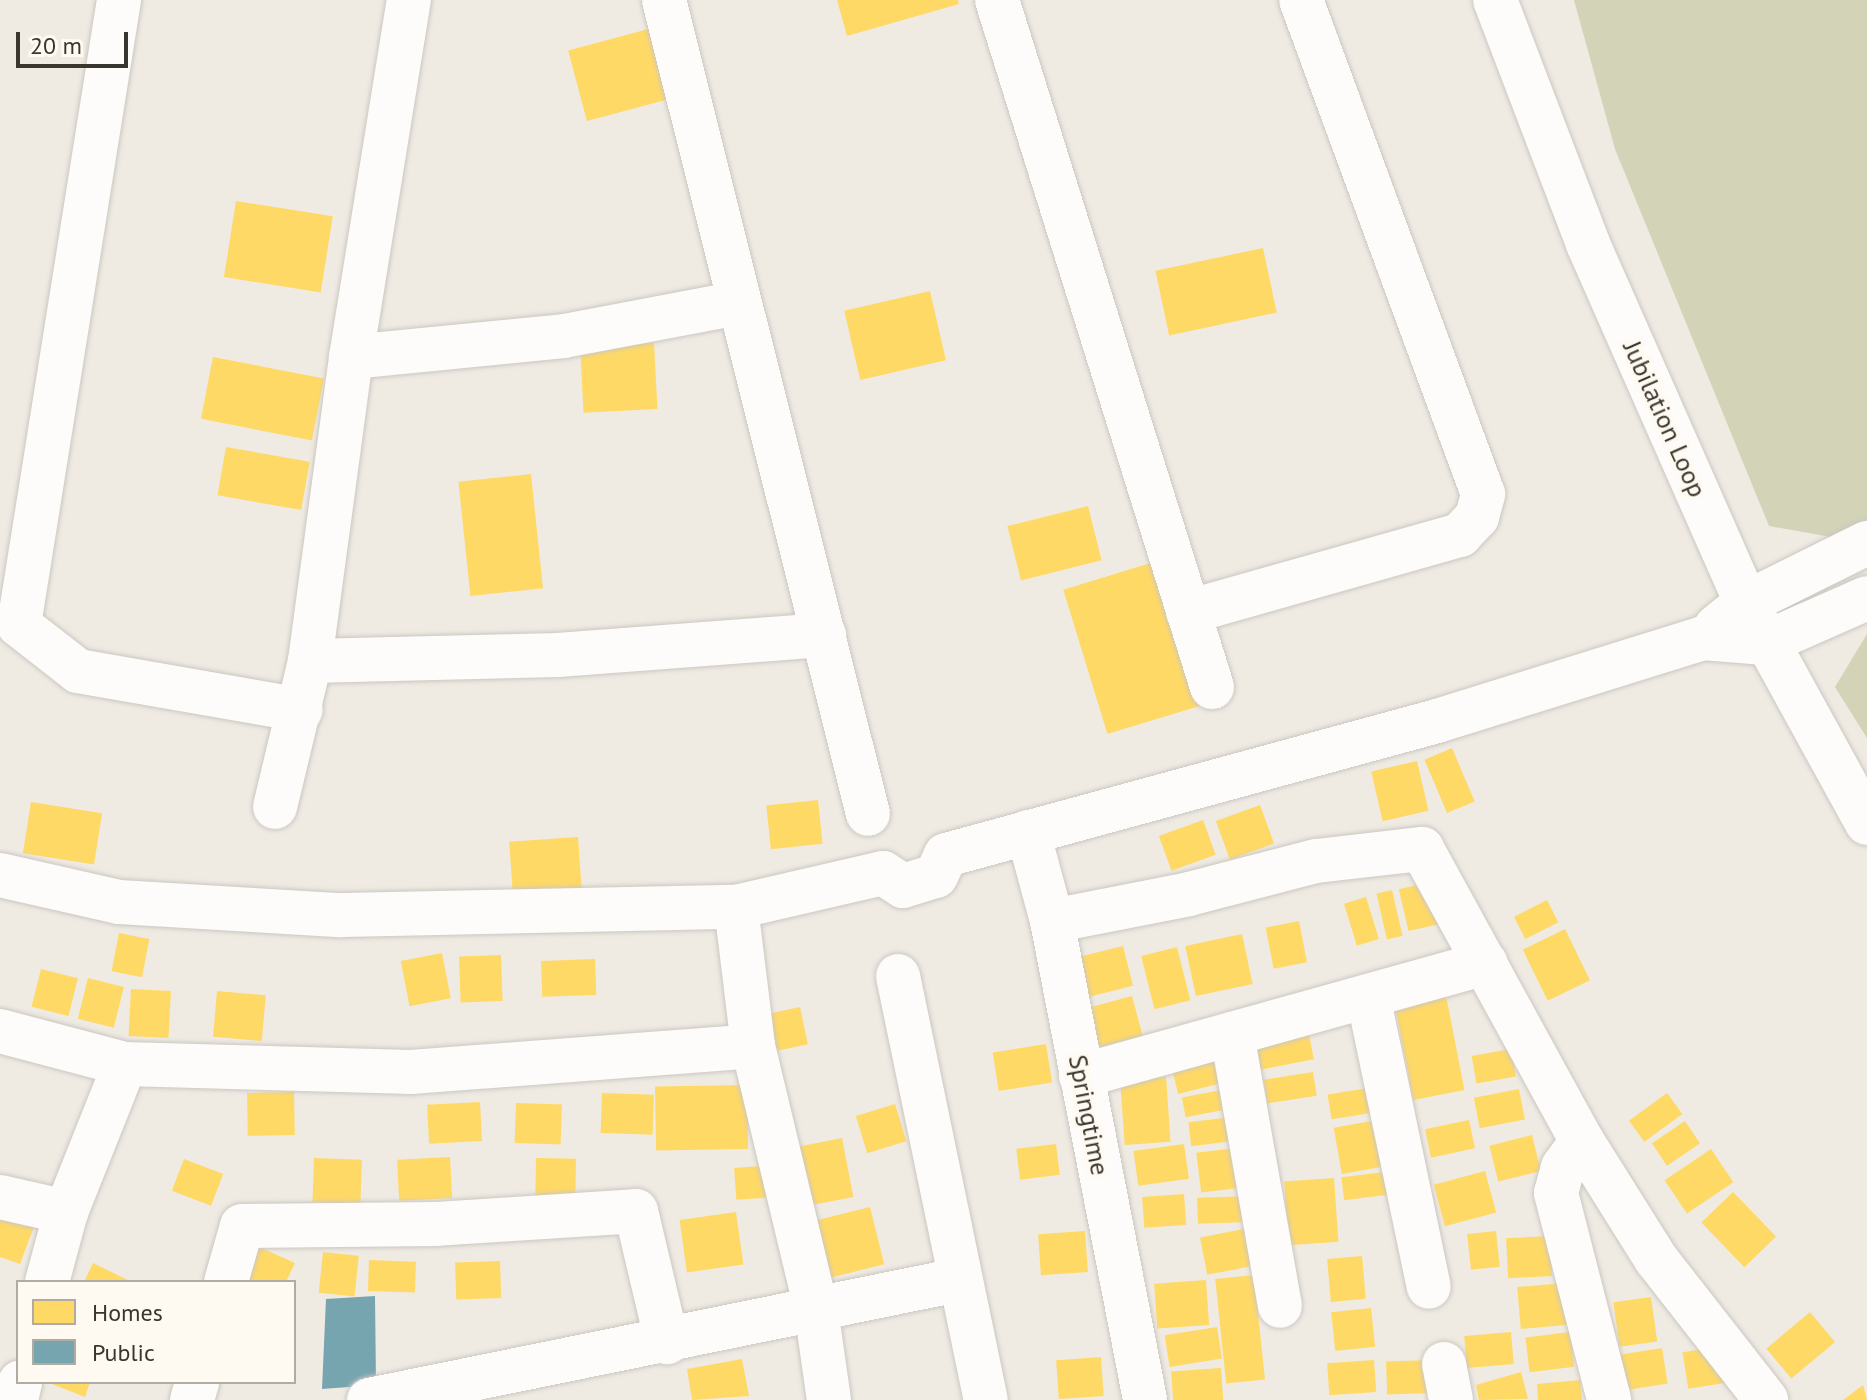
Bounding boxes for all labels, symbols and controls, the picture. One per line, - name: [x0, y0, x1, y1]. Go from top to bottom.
- scale bar: [20, 16, 132, 66]
- text: 20 m: [30, 30, 82, 61]
- street label: Jubilation Loop: [1617, 336, 1713, 502]
- street label: Springtime: [1062, 1052, 1116, 1178]
- legend: [16, 1280, 296, 1384]
- text: Homes: [92, 1297, 163, 1328]
- text: Public: [92, 1337, 155, 1368]

